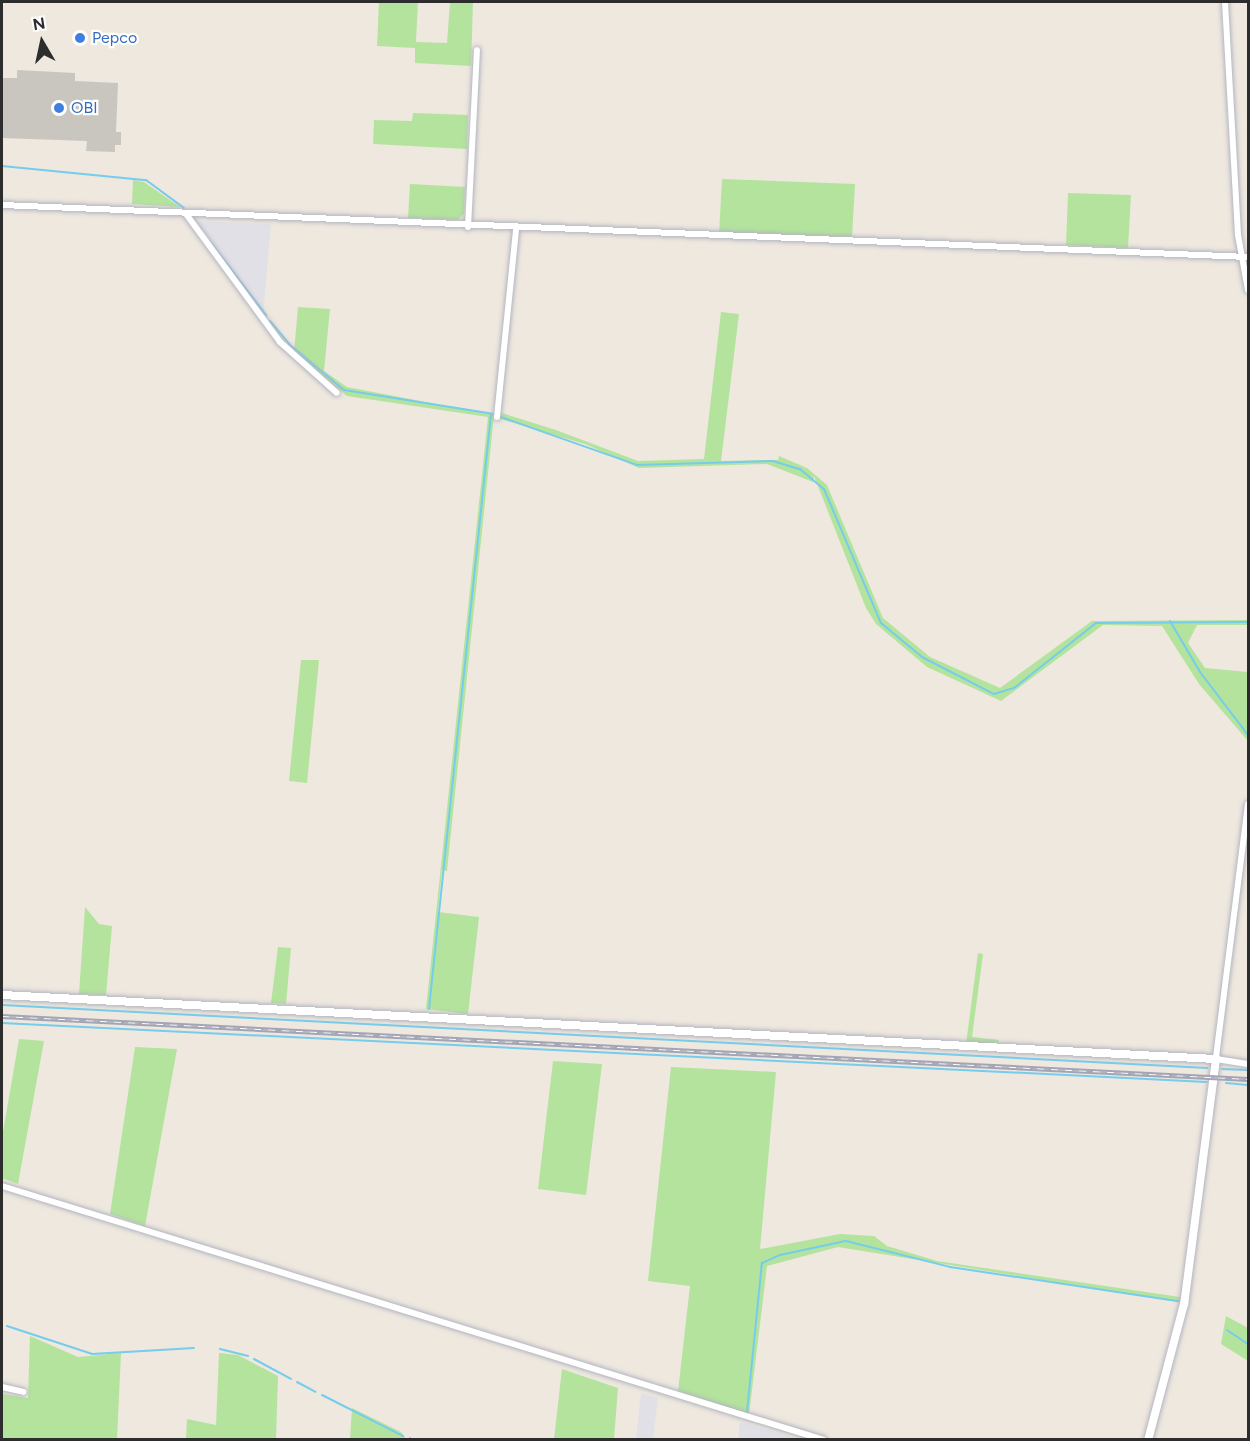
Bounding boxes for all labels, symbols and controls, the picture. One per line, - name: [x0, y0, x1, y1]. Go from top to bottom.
- north arrow: [12, 12, 72, 72]
- text: N: [32, 13, 47, 34]
- place label: Pepco: [92, 28, 137, 48]
- marker: Pepco: [73, 31, 87, 45]
- place label: OBI: [71, 98, 98, 118]
- marker: OBI: [52, 101, 66, 115]

